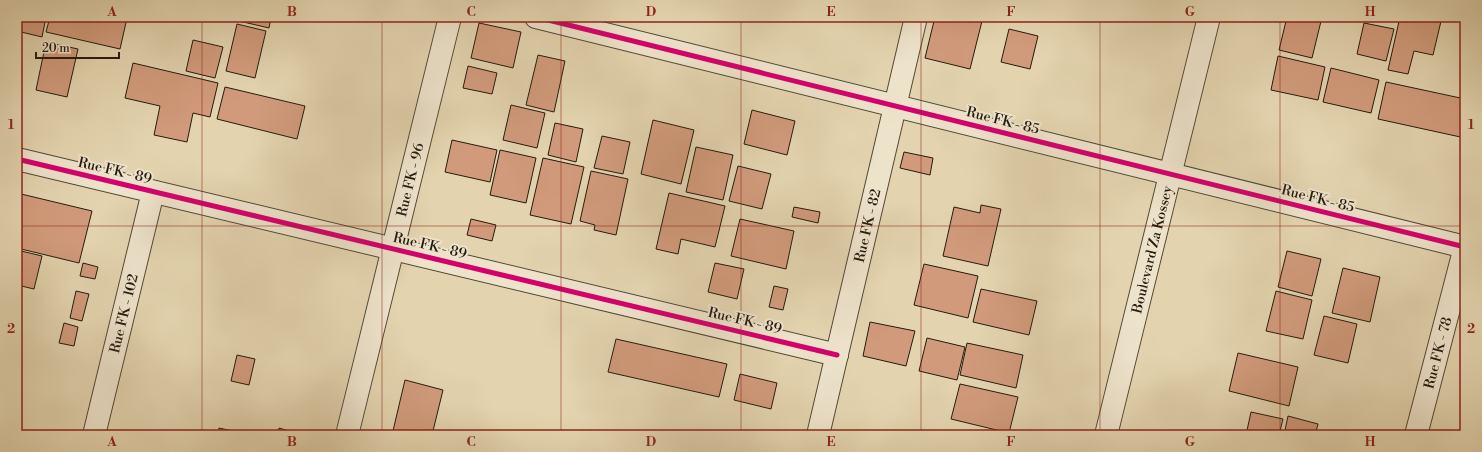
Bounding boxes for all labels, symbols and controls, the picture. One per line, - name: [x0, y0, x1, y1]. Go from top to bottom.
- text: A: [106, 4, 117, 20]
- text: B: [287, 4, 297, 20]
- text: C: [466, 4, 476, 20]
- text: D: [646, 4, 656, 20]
- text: E: [826, 4, 836, 20]
- text: F: [1006, 4, 1016, 20]
- text: G: [1185, 4, 1196, 20]
- text: H: [1365, 4, 1376, 20]
- scale bar: [36, 34, 119, 60]
- text: 20 m: [42, 41, 70, 56]
- street label: Rue FK - 85: [964, 103, 1041, 139]
- text: 1: [8, 117, 15, 133]
- text: 1: [1468, 117, 1475, 133]
- street label: Rue FK - 96: [393, 141, 429, 219]
- street label: Rue FK - 89: [76, 154, 154, 188]
- street label: Rue FK - 85: [1279, 181, 1356, 217]
- street label: Boulevard Za Kossey: [1128, 184, 1177, 316]
- street label: Rue FK - 82: [851, 187, 885, 264]
- street label: Rue FK - 89: [391, 229, 469, 263]
- street label: Rue FK - 102: [106, 272, 143, 355]
- street label: Rue FK - 89: [706, 304, 784, 338]
- street label: Rue FK - 78: [1420, 315, 1456, 391]
- text: 2: [7, 321, 15, 337]
- text: 2: [1467, 321, 1475, 337]
- text: A: [106, 434, 117, 450]
- text: B: [287, 434, 297, 450]
- text: C: [466, 434, 476, 450]
- text: D: [646, 434, 656, 450]
- text: E: [826, 434, 836, 450]
- text: F: [1006, 434, 1016, 450]
- text: G: [1185, 434, 1196, 450]
- text: H: [1365, 434, 1376, 450]

